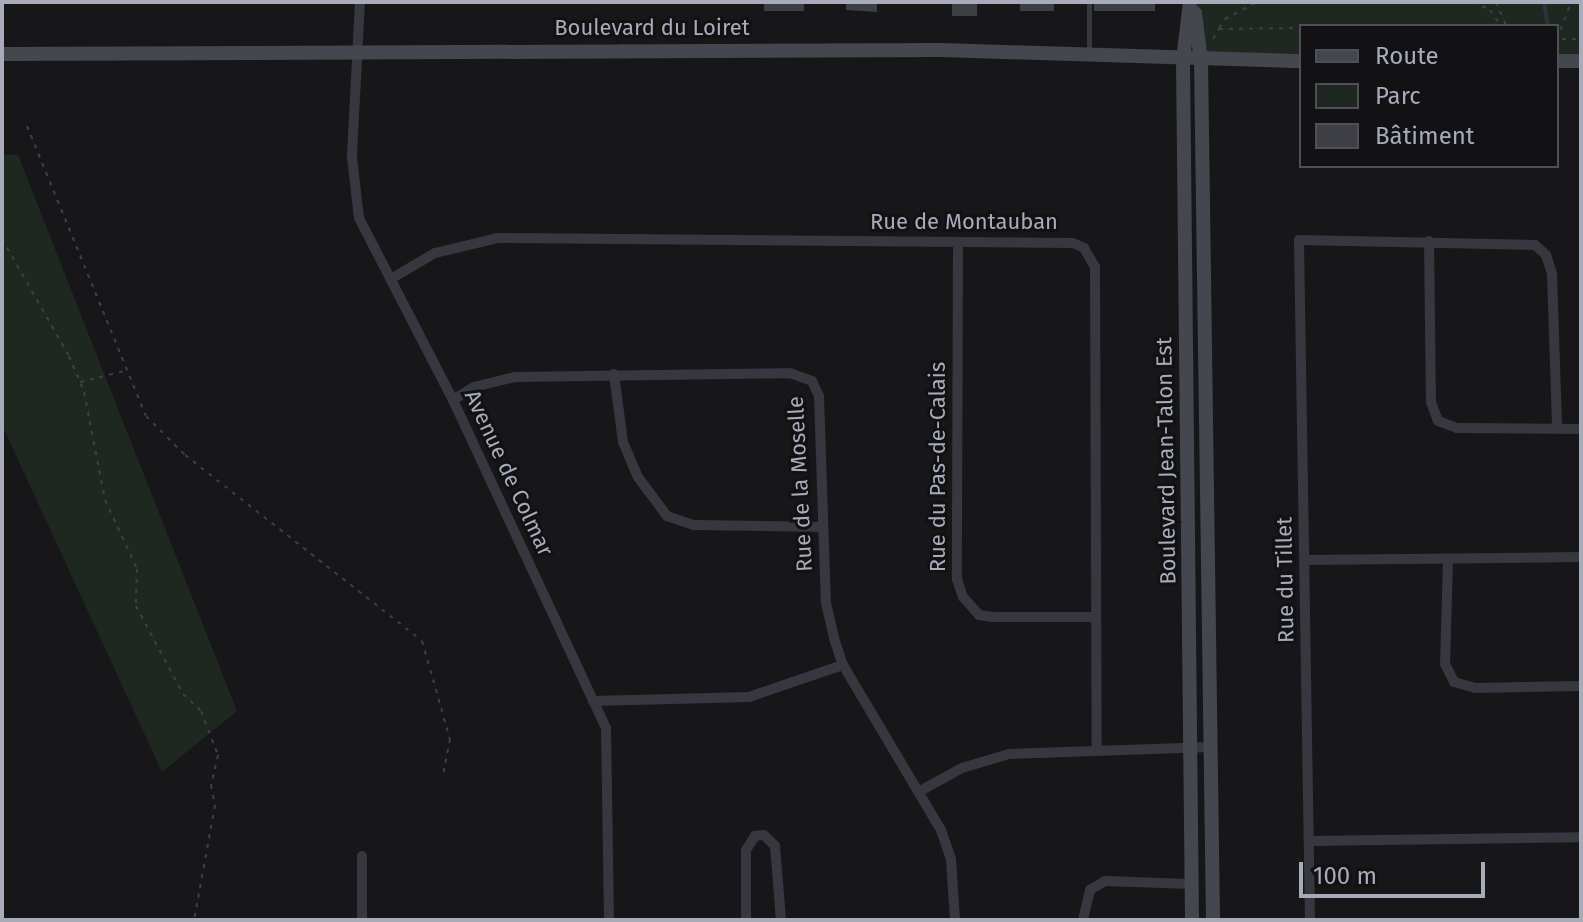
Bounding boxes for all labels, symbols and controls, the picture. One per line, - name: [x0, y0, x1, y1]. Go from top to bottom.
- street label: Boulevard du Loiret: [554, 15, 750, 41]
- legend: [1299, 24, 1559, 168]
- text: Route: [1375, 42, 1439, 70]
- text: Parc: [1375, 82, 1421, 110]
- text: Bâtiment: [1375, 122, 1474, 150]
- street label: Rue de Montauban: [870, 209, 1058, 235]
- street label: Boulevard Jean-Talon Est: [1151, 337, 1181, 585]
- street label: Rue du Pas-de-Calais: [925, 362, 951, 572]
- street label: Avenue de Colmar: [459, 386, 559, 560]
- street label: Rue de la Moselle: [782, 395, 818, 573]
- street label: Rue du Tillet: [1271, 517, 1299, 643]
- scale bar: [1303, 846, 1489, 896]
- text: 100 m: [1313, 862, 1377, 890]

